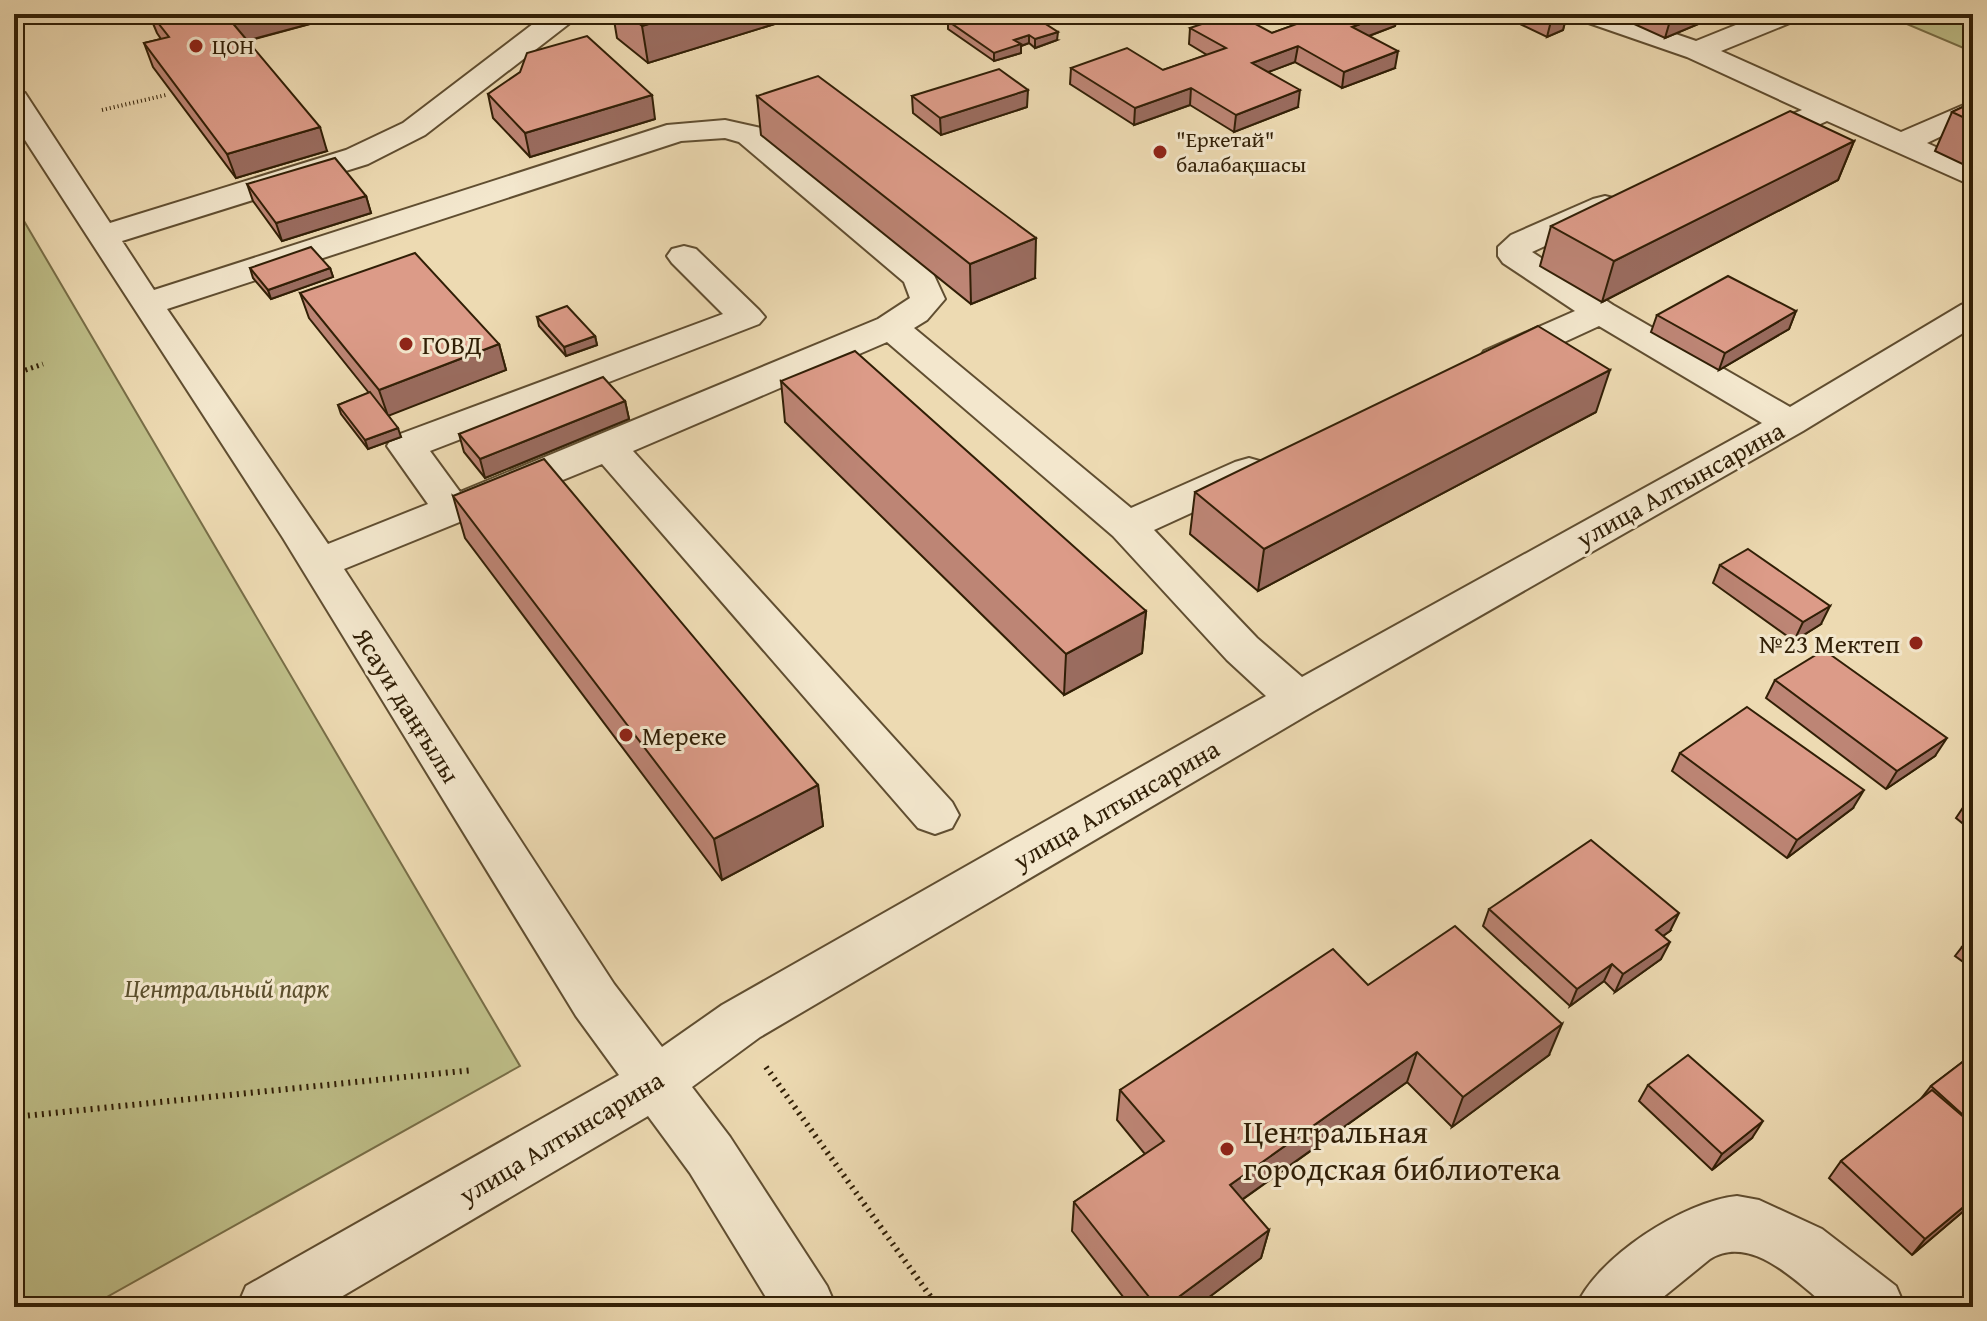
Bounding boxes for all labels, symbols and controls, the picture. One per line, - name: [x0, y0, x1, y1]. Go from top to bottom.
- place label: ЦОН: [212, 30, 254, 62]
- marker: ЦОН: [187, 37, 205, 55]
- place label: "Еркетай" балабақшасы: [1176, 123, 1306, 180]
- marker: "Еркетай" балабақшасы: [1151, 143, 1169, 161]
- place label: ГОВД: [422, 325, 482, 364]
- marker: ГОВД: [397, 335, 415, 353]
- street label: улица Алтынсарина: [1568, 410, 1792, 558]
- street label: Ясауи даңғылы: [343, 619, 471, 790]
- place label: №23 Мектеп: [1759, 624, 1900, 663]
- marker: №23 Мектеп: [1907, 634, 1925, 652]
- place label: Мереке: [642, 716, 727, 755]
- marker: Мереке: [617, 726, 635, 744]
- street label: улица Алтынсарина: [1005, 729, 1227, 880]
- park label: Центральный парк: [125, 968, 330, 1007]
- street label: улица Алтынсарина: [450, 1060, 671, 1214]
- place label: Центральная городская библиотека: [1243, 1108, 1561, 1192]
- marker: Центральная городская библиотека: [1218, 1140, 1236, 1158]

